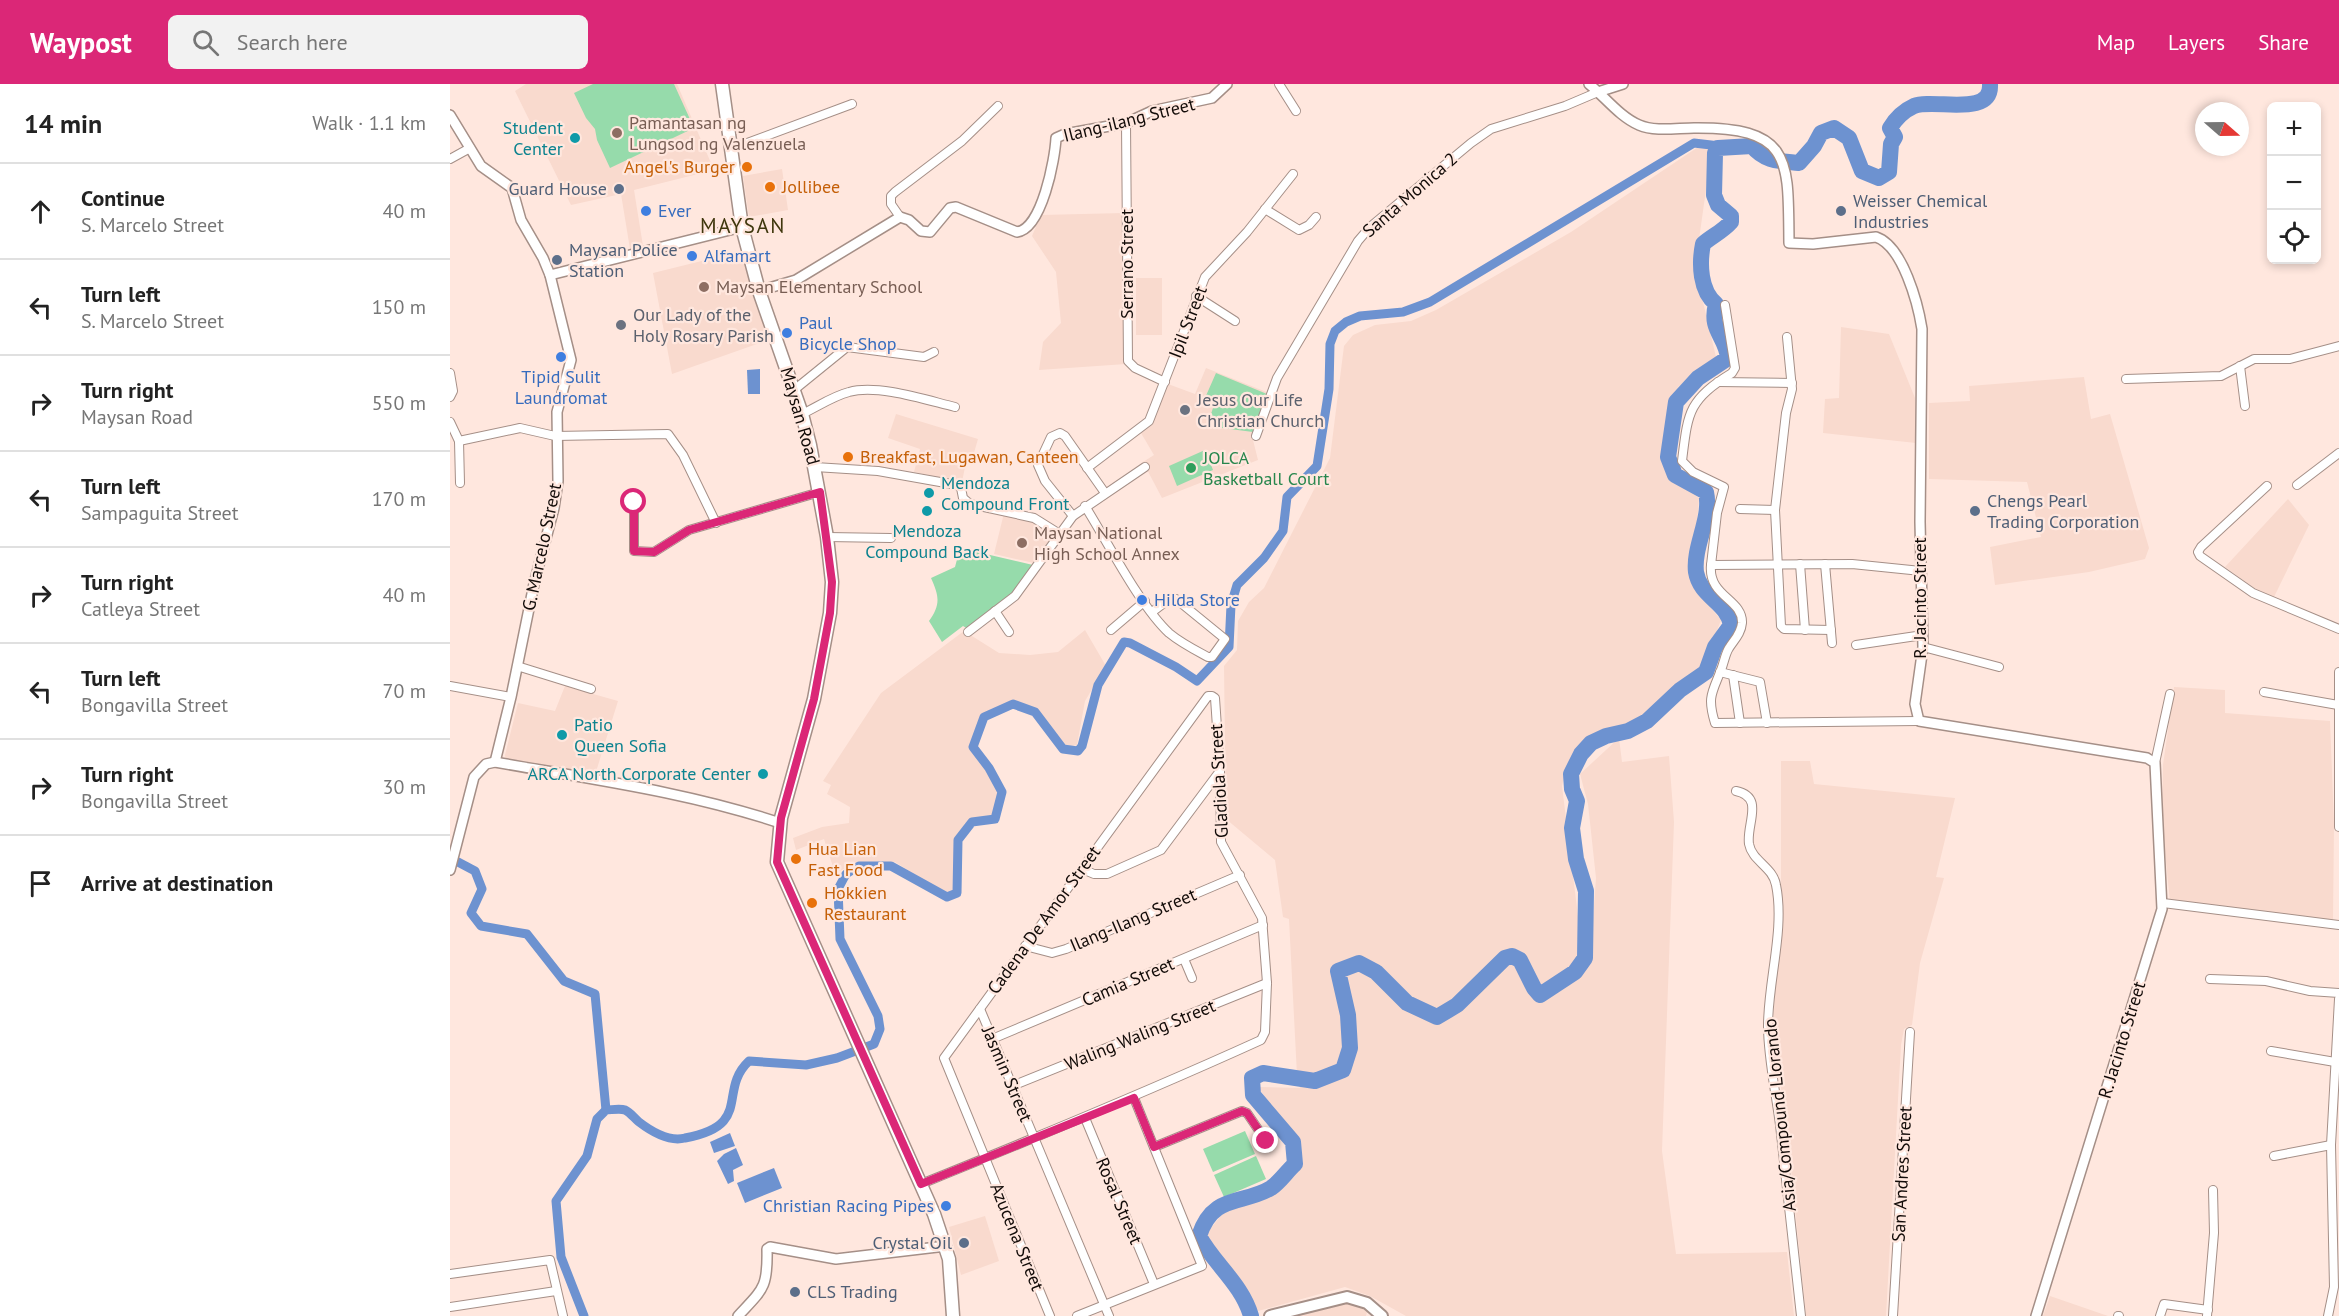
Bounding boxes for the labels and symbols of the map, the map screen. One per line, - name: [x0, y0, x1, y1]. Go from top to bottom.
- street label: Ilang-ilang Street: [1061, 92, 1197, 147]
- north arrow: [2195, 102, 2249, 156]
- place label: Pamantasan ng Lungsod ng Valenzuela: [629, 111, 806, 155]
- place label: Student Center: [503, 116, 563, 160]
- marker: Pamantasan ng Lungsod ng Valenzuela: [610, 126, 624, 140]
- marker: Student Center: [568, 131, 582, 145]
- street label: Santa Monica 2: [1357, 147, 1462, 242]
- place label: Angel's Burger: [624, 155, 735, 178]
- marker: Angel's Burger: [740, 160, 754, 174]
- place label: Jollibee: [781, 175, 840, 198]
- place label: Guard House: [509, 177, 607, 200]
- marker: Jollibee: [763, 180, 777, 194]
- marker: Guard House: [612, 182, 626, 196]
- place label: Weisser Chemical Industries: [1853, 189, 1988, 233]
- place label: Ever: [658, 199, 691, 222]
- marker: Ever: [639, 204, 653, 218]
- marker: Weisser Chemical Industries: [1834, 204, 1848, 218]
- street label: Serrano Street: [1115, 209, 1138, 319]
- district label: MAYSAN: [700, 212, 786, 239]
- place label: Maysan Police Station: [569, 238, 678, 282]
- place label: Alfamart: [704, 244, 771, 267]
- marker: Alfamart: [685, 249, 699, 263]
- marker: Maysan Police Station: [550, 253, 564, 267]
- place label: Maysan Elementary School: [716, 275, 923, 298]
- marker: Maysan Elementary School: [697, 280, 711, 294]
- street label: Ipil Street: [1163, 282, 1212, 361]
- place label: Our Lady of the Holy Rosary Parish: [633, 303, 774, 347]
- place label: Paul Bicycle Shop: [799, 311, 897, 355]
- marker: Our Lady of the Holy Rosary Parish: [614, 318, 628, 332]
- marker: Paul Bicycle Shop: [780, 326, 794, 340]
- marker: Tipid Sulit Laundromat: [554, 350, 568, 364]
- street label: Maysan Road: [776, 364, 825, 467]
- place label: Tipid Sulit Laundromat: [515, 365, 607, 409]
- place label: Jesus Our Life Christian Church: [1196, 388, 1324, 432]
- marker: Jesus Our Life Christian Church: [1178, 403, 1192, 417]
- place label: Breakfast, Lugawan, Canteen: [860, 445, 1079, 468]
- place label: JOLCA Basketball Court: [1202, 446, 1329, 490]
- marker: Breakfast, Lugawan, Canteen: [841, 450, 855, 464]
- marker: JOLCA Basketball Court: [1184, 461, 1198, 475]
- place label: Mendoza Compound Front: [941, 471, 1069, 515]
- street label: G. Marcelo Street: [517, 481, 566, 613]
- marker: Mendoza Compound Front: [922, 486, 936, 500]
- route start: [620, 488, 646, 514]
- place label: Chengs Pearl Trading Corporation: [1987, 489, 2139, 533]
- marker: Mendoza Compound Back: [920, 504, 934, 518]
- marker: Chengs Pearl Trading Corporation: [1968, 504, 1982, 518]
- place label: Mendoza Compound Back: [865, 519, 989, 563]
- place label: Maysan National High School Annex: [1034, 521, 1180, 565]
- marker: Maysan National High School Annex: [1015, 536, 1029, 550]
- street label: R. Jacinto Street: [1908, 537, 1931, 659]
- place label: Hilda Store: [1154, 588, 1240, 611]
- marker: Hilda Store: [1135, 593, 1149, 607]
- place label: Patio Queen Sofia: [574, 713, 667, 757]
- street label: Gladiola Street: [1204, 723, 1233, 839]
- marker: Patio Queen Sofia: [555, 728, 569, 742]
- place label: ARCA North Corporate Center: [527, 762, 751, 785]
- marker: ARCA North Corporate Center: [756, 767, 770, 781]
- place label: Hua Lian Fast Food: [808, 837, 883, 881]
- street label: Cadena De Amor Street: [982, 841, 1105, 999]
- marker: Hua Lian Fast Food: [789, 852, 803, 866]
- place label: Hokkien Restaurant: [824, 881, 906, 925]
- street label: Ilang-Ilang Street: [1066, 883, 1199, 957]
- marker: Hokkien Restaurant: [805, 896, 819, 910]
- street label: Camia Street: [1078, 952, 1177, 1011]
- street label: R. Jacinto Street: [2093, 979, 2150, 1101]
- street label: Waling Waling Street: [1061, 994, 1219, 1075]
- street label: Asia/Compound Llorando: [1758, 1017, 1801, 1213]
- street label: Jasmin Street: [977, 1022, 1038, 1125]
- street label: San Andres Street: [1886, 1105, 1917, 1243]
- route end: [1252, 1127, 1278, 1153]
- street label: Rosal Street: [1091, 1154, 1148, 1248]
- street label: Azucena Street: [985, 1180, 1050, 1294]
- place label: Christian Racing Pipes: [763, 1194, 934, 1217]
- marker: Christian Racing Pipes: [939, 1199, 953, 1213]
- place label: Crystal Oil: [872, 1231, 953, 1254]
- marker: Crystal Oil: [957, 1236, 971, 1250]
- place label: CLS Trading: [807, 1280, 898, 1303]
- marker: CLS Trading: [788, 1285, 802, 1299]

